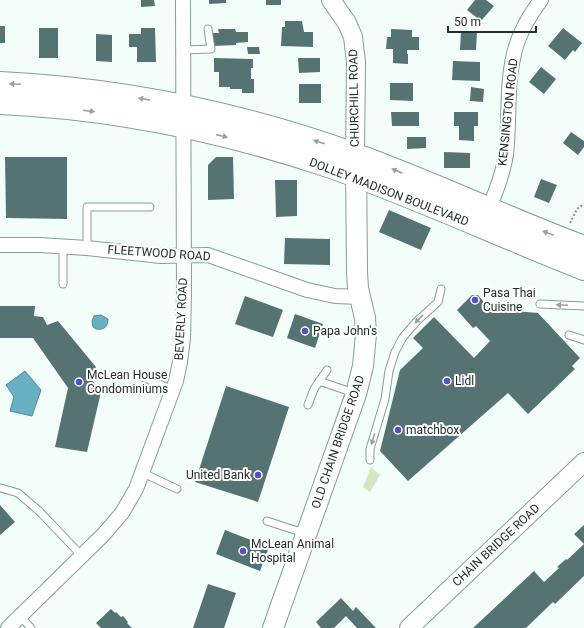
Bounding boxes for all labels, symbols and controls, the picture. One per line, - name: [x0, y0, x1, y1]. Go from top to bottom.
- scale bar: [448, 8, 536, 34]
- text: 50 m: [454, 15, 481, 29]
- street label: CHURCHILL ROAD: [346, 49, 362, 147]
- street label: KENSINGTON ROAD: [495, 57, 521, 166]
- one-way arrow: [9, 80, 21, 87]
- one-way arrow: [138, 96, 151, 102]
- one-way arrow: [83, 108, 95, 114]
- one-way arrow: [217, 133, 229, 139]
- one-way arrow: [312, 139, 324, 145]
- street label: DOLLEY MADISON BOULEVARD: [307, 155, 471, 229]
- one-way arrow: [390, 167, 402, 173]
- one-way arrow: [541, 230, 553, 236]
- street label: FLEETWOOD ROAD: [107, 242, 211, 264]
- street label: BEVERLY ROAD: [172, 277, 190, 361]
- place label: Pasa Thai Cuisine: [483, 286, 536, 314]
- marker: Pasa Thai Cuisine: [470, 295, 480, 305]
- one-way arrow: [555, 302, 568, 308]
- one-way arrow: [414, 314, 424, 324]
- place label: Papa John's: [313, 324, 377, 338]
- marker: Papa John's: [300, 326, 310, 336]
- place label: McLean House Condominiums: [87, 368, 168, 396]
- street label: OLD CHAIN BRIDGE ROAD: [309, 373, 367, 510]
- place label: Lidl: [455, 374, 474, 388]
- marker: Lidl: [442, 376, 452, 386]
- marker: McLean House Condominiums: [74, 377, 84, 387]
- place label: matchbox: [406, 423, 459, 437]
- marker: matchbox: [393, 425, 403, 435]
- one-way arrow: [370, 433, 376, 445]
- place label: United Bank: [186, 468, 251, 482]
- marker: United Bank: [253, 470, 263, 480]
- street label: CHAIN BRIDGE ROAD: [449, 501, 543, 589]
- place label: McLean Animal Hospital: [251, 537, 334, 565]
- marker: McLean Animal Hospital: [238, 546, 248, 556]

